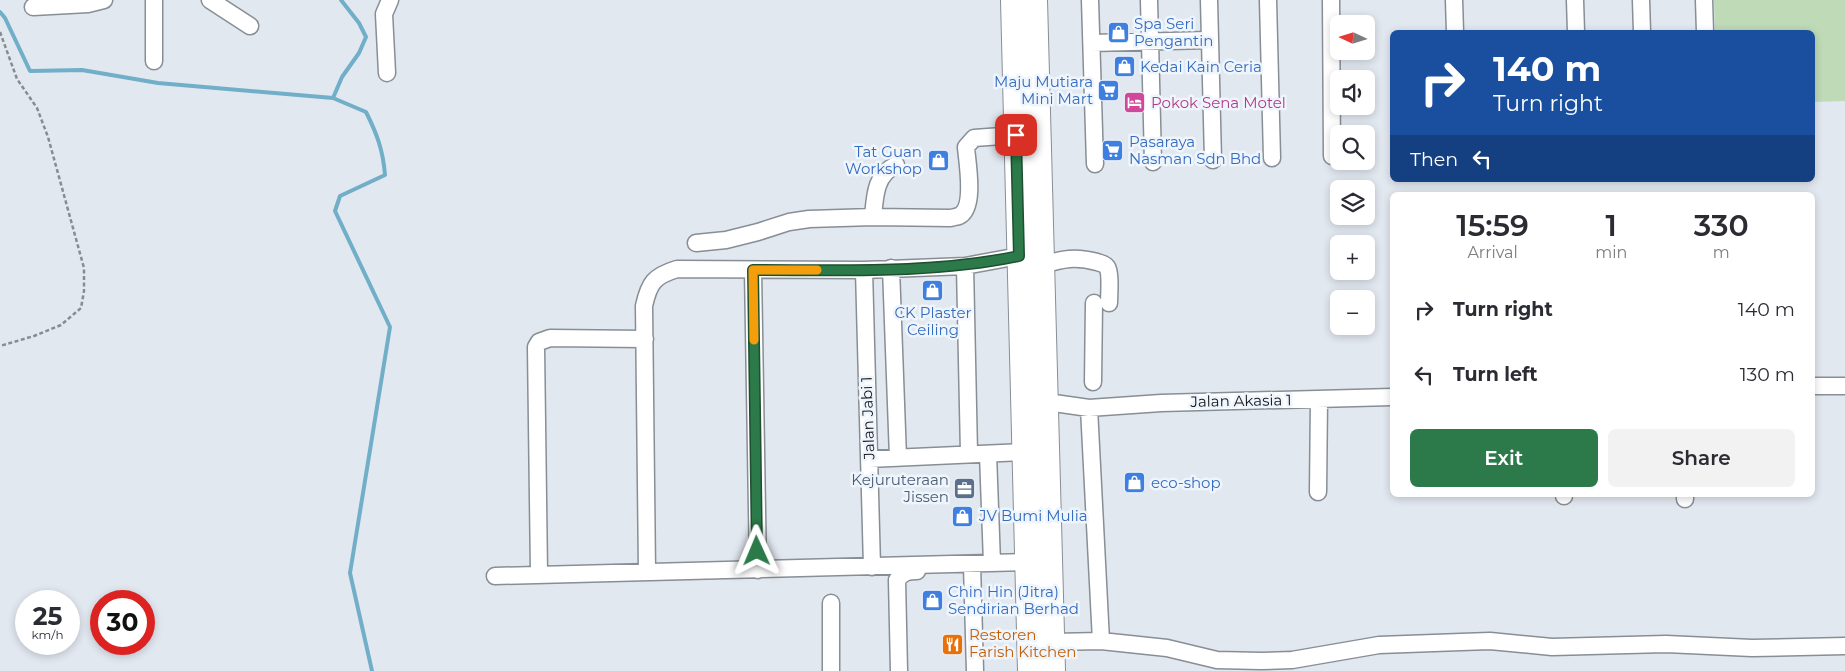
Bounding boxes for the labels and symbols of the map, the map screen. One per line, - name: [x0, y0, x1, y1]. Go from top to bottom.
- place label: Spa Seri Pengantin: [1134, 14, 1213, 50]
- north arrow: [1330, 15, 1375, 60]
- shop icon: Spa Seri Pengantin: [1106, 21, 1130, 45]
- shop icon: Kedai Kain Ceria: [1112, 55, 1136, 79]
- place label: Kedai Kain Ceria: [1140, 57, 1262, 76]
- place label: Maju Mutiara Mini Mart: [994, 72, 1093, 108]
- supermarket icon: Maju Mutiara Mini Mart: [1097, 79, 1121, 103]
- hotel icon: Pokok Sena Motel: [1123, 91, 1147, 115]
- place label: Pokok Sena Motel: [1151, 93, 1286, 112]
- pin: [995, 114, 1037, 156]
- place label: Pasaraya Nasman Sdn Bhd: [1129, 132, 1261, 168]
- supermarket icon: Pasaraya Nasman Sdn Bhd: [1101, 139, 1125, 163]
- place label: Tat Guan Workshop: [845, 142, 922, 178]
- shop icon: Tat Guan Workshop: [926, 149, 950, 173]
- shop icon: CK Plaster Ceiling: [921, 278, 945, 302]
- place label: CK Plaster Ceiling: [894, 303, 972, 339]
- street label: Jalan Jabi 1: [857, 376, 878, 461]
- street label: Jalan Akasia 1: [1189, 390, 1292, 411]
- place label: Kejuruteraan Jissen: [851, 470, 949, 506]
- shop icon: eco-shop: [1123, 471, 1147, 495]
- place label: eco-shop: [1151, 473, 1221, 492]
- office icon: Kejuruteraan Jissen: [953, 477, 977, 501]
- shop icon: JV Bumi Mulia: [951, 504, 975, 528]
- place label: JV Bumi Mulia: [978, 506, 1088, 525]
- position arrow: [730, 524, 782, 576]
- place label: Chin Hin (Jitra) Sendirian Berhad: [948, 582, 1079, 618]
- shop icon: Chin Hin (Jitra) Sendirian Berhad: [920, 589, 944, 613]
- speed limit sign: 30: [90, 590, 155, 655]
- place label: Restoren Farish Kitchen: [969, 625, 1076, 661]
- restaurant icon: Restoren Farish Kitchen: [941, 632, 965, 656]

